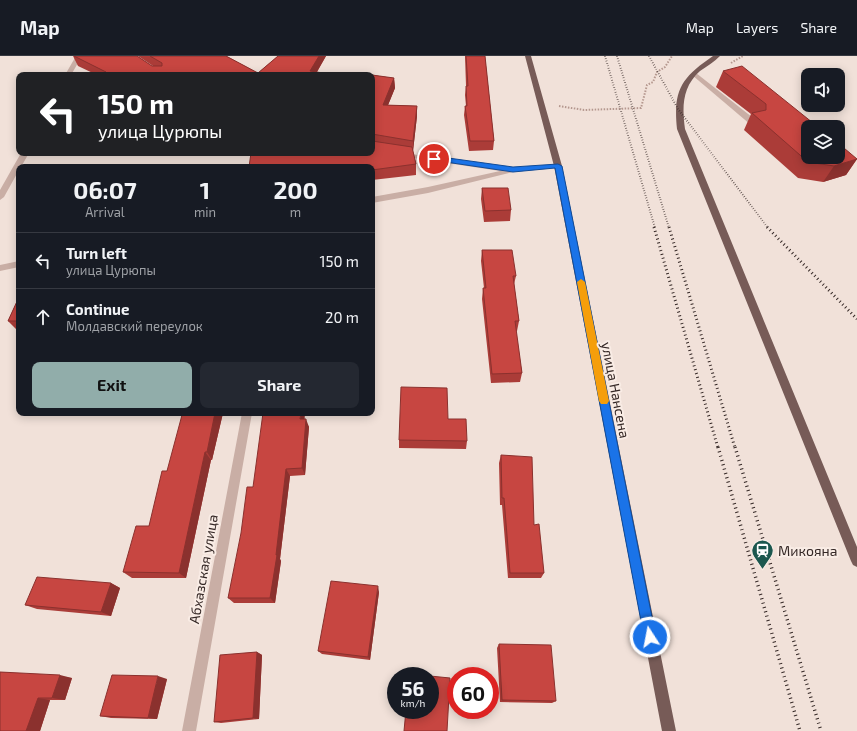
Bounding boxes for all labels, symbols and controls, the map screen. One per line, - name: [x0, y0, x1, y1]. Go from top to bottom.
- text: Map: [20, 16, 60, 39]
- text: Map: [686, 19, 714, 36]
- text: Layers: [736, 19, 778, 36]
- text: Share: [800, 19, 837, 36]
- map controls: [801, 68, 845, 164]
- button: sound: [801, 68, 845, 112]
- text: 150 m: [98, 86, 174, 120]
- icon: left: [32, 88, 84, 140]
- text: улица Цурюпы: [98, 120, 222, 142]
- button: layers: [801, 120, 845, 164]
- pin: [417, 142, 451, 176]
- icon: arrive: [423, 148, 445, 170]
- text: 06:07: [73, 175, 137, 204]
- text: 1: [200, 175, 210, 204]
- text: 200: [273, 175, 318, 204]
- text: Arrival: [85, 204, 125, 220]
- text: min: [194, 204, 216, 220]
- text: m: [290, 204, 301, 220]
- text: Turn left: [66, 244, 127, 262]
- icon: left: [32, 250, 54, 272]
- text: 150 m: [319, 252, 359, 270]
- text: улица Цурюпы: [66, 262, 156, 278]
- text: Continue: [66, 300, 129, 318]
- icon: ahead: [32, 306, 54, 328]
- text: 20 m: [325, 308, 359, 326]
- text: Молдавский переулок: [66, 318, 203, 334]
- street label: улица Нансена: [598, 340, 634, 440]
- button: Exit: [32, 362, 192, 408]
- button: Share: [200, 362, 359, 408]
- street label: Абхазская улица: [185, 513, 221, 625]
- station icon: Микояна: [750, 537, 776, 570]
- place label: Микояна: [778, 542, 837, 559]
- position arrow: [629, 616, 671, 658]
- speed limit sign: 60: [447, 667, 499, 719]
- text: 56: [402, 676, 424, 700]
- text: km/h: [401, 697, 425, 709]

